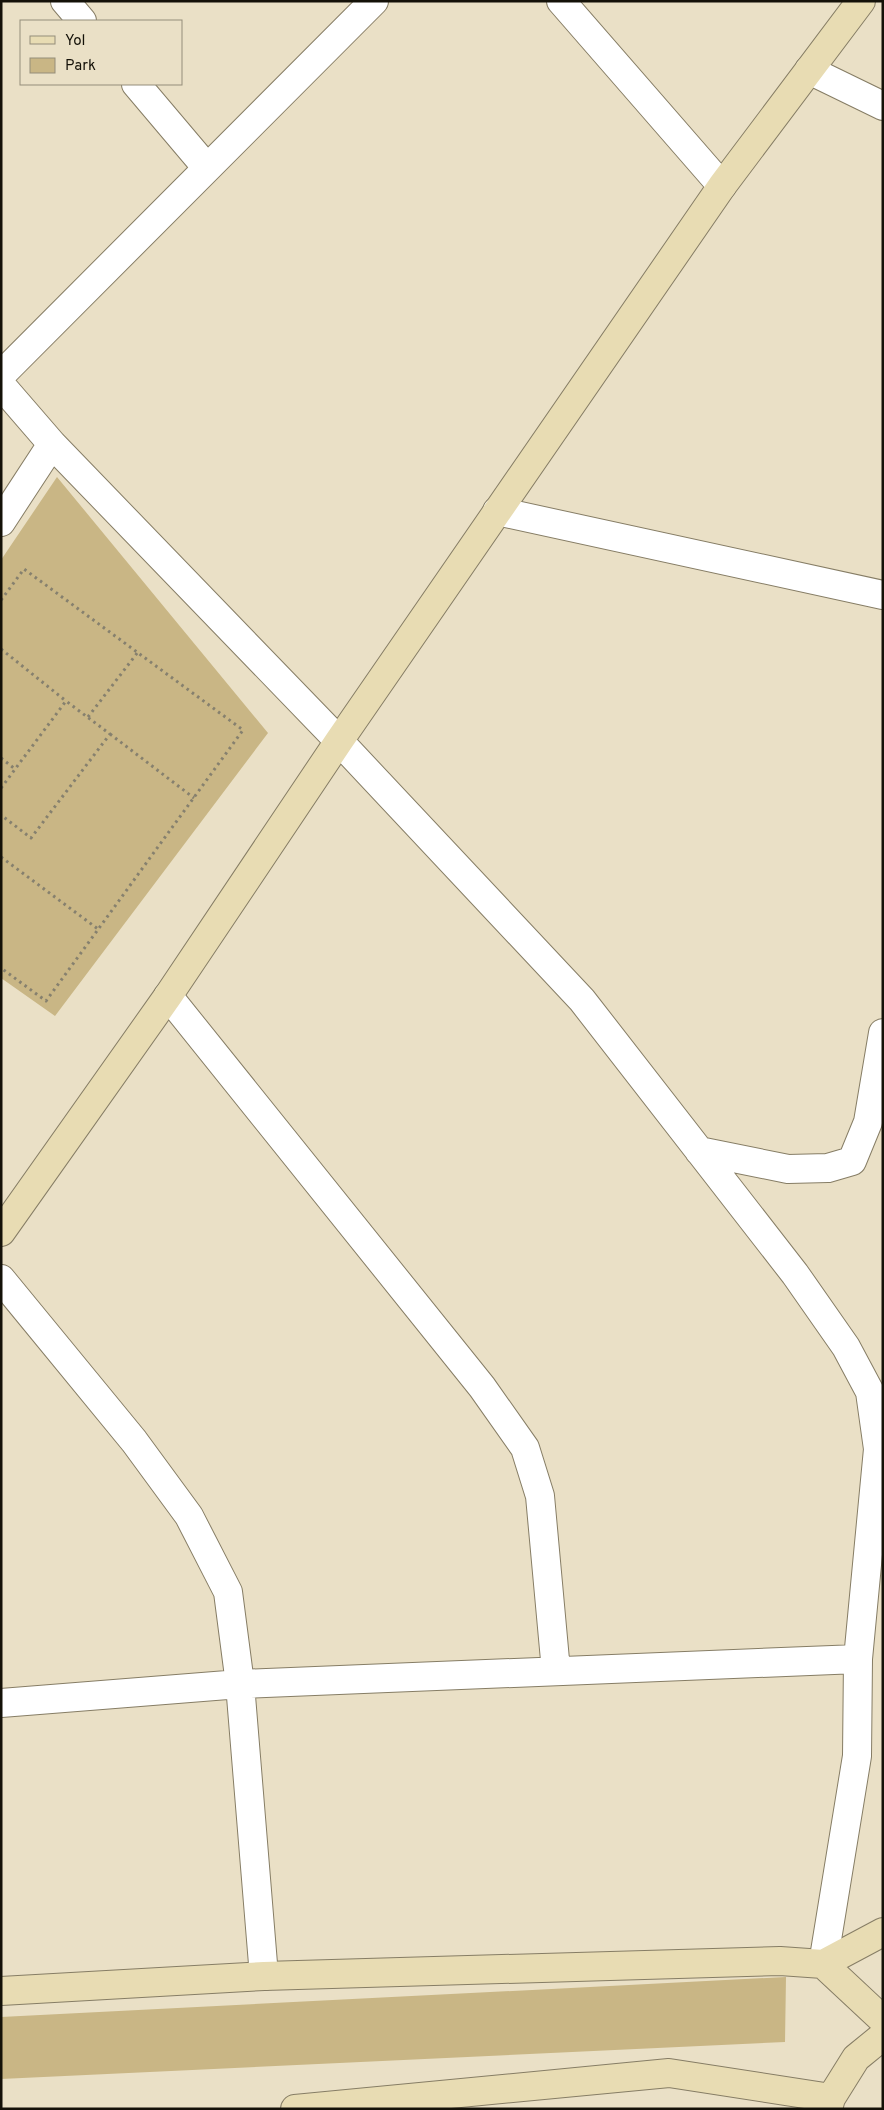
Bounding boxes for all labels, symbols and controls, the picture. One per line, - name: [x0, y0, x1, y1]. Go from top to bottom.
- legend: [20, 20, 182, 85]
- text: Yol: [65, 32, 86, 51]
- text: Park: [65, 57, 96, 76]

